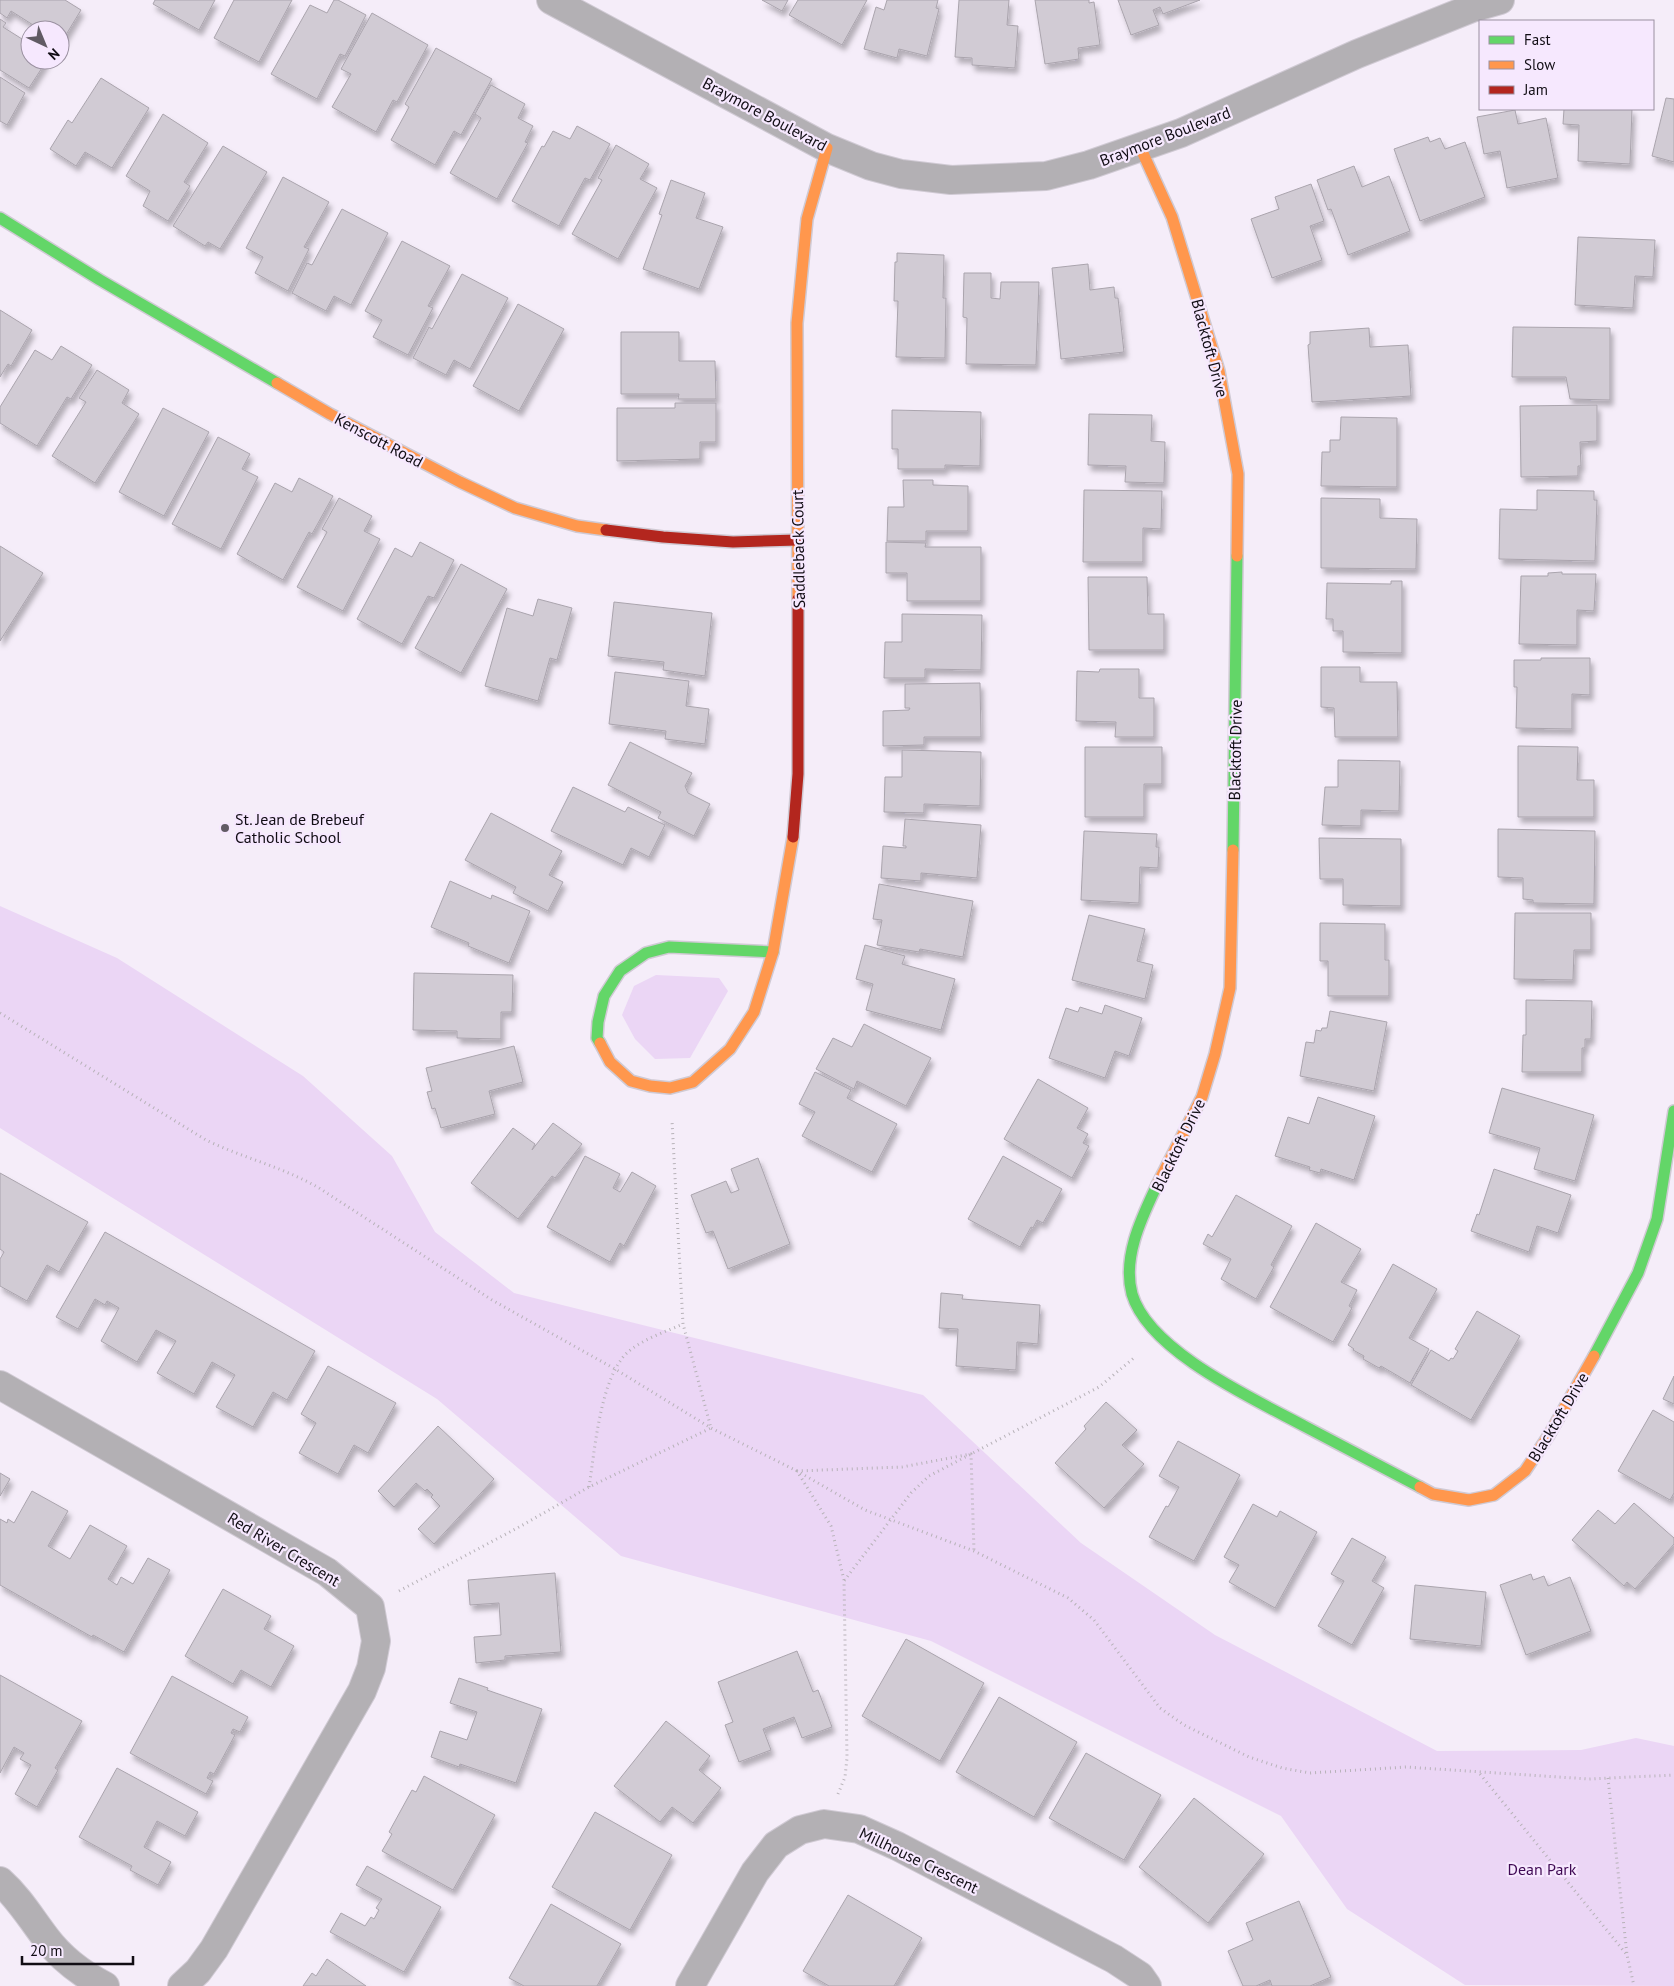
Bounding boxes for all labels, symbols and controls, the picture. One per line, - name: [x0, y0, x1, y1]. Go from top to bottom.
- north arrow: [20, 20, 70, 70]
- legend: [1479, 20, 1654, 110]
- text: Fast: [1524, 30, 1551, 49]
- text: N: [44, 45, 64, 64]
- text: Slow: [1524, 55, 1555, 74]
- street label: Braymore Boulevard: [699, 73, 831, 155]
- text: Jam: [1523, 80, 1548, 99]
- street label: Braymore Boulevard: [1097, 102, 1233, 170]
- street label: Blacktoft Drive: [1187, 297, 1233, 399]
- street label: Kenscott Road: [331, 408, 427, 472]
- street label: Saddleback Court: [787, 489, 809, 609]
- street label: Blacktoft Drive: [1224, 699, 1246, 801]
- place label: St. Jean de Brebeuf Catholic School: [235, 809, 365, 847]
- marker: St. Jean de Brebeuf Catholic School: [219, 822, 231, 834]
- street label: Blacktoft Drive: [1147, 1095, 1209, 1195]
- street label: Blacktoft Drive: [1523, 1369, 1593, 1465]
- street label: Red River Crescent: [224, 1508, 344, 1591]
- street label: Millhouse Crescent: [856, 1823, 982, 1898]
- park label: Dean Park: [1508, 1859, 1577, 1879]
- scale bar: [22, 1934, 134, 1966]
- text: 20 m: [30, 1941, 63, 1960]

